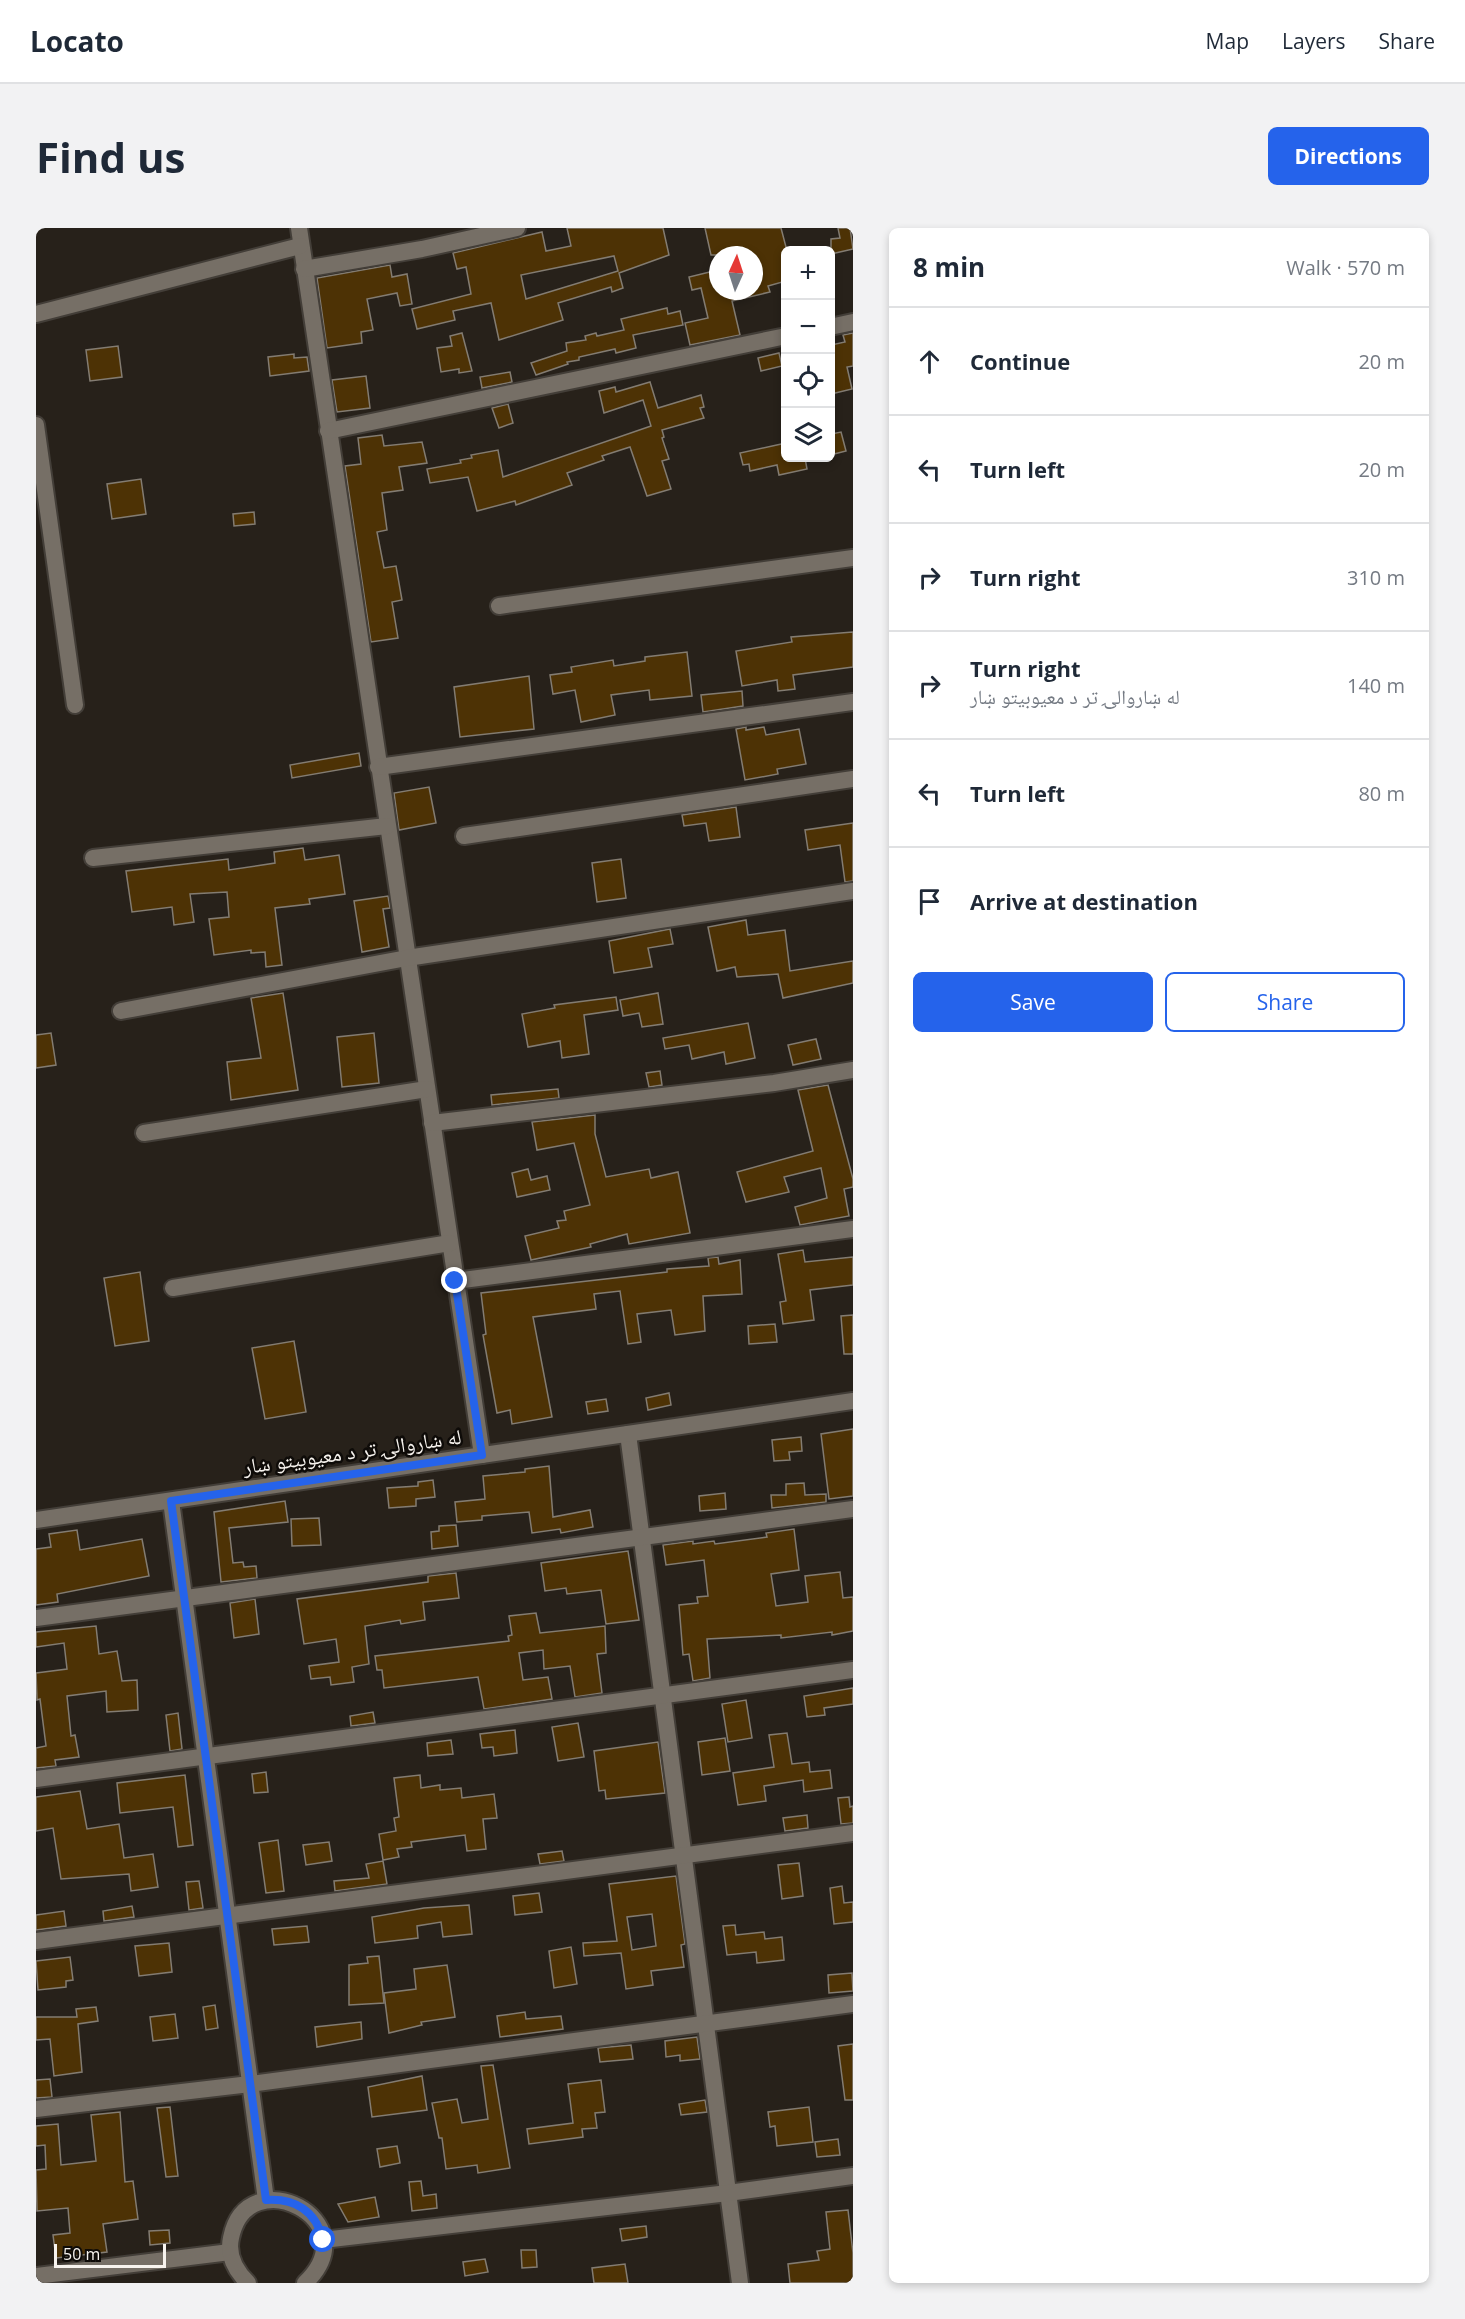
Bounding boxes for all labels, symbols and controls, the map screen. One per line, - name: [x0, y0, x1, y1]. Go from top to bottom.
- text: Locato: [30, 22, 124, 60]
- text: Map: [1206, 27, 1249, 55]
- text: Layers: [1282, 27, 1346, 55]
- text: Share: [1379, 27, 1435, 55]
- button: Directions: [1268, 127, 1429, 185]
- text: Find us: [36, 128, 185, 185]
- north arrow: [709, 246, 763, 300]
- map controls: [781, 246, 835, 462]
- button: +: [781, 246, 835, 300]
- text: 8 min: [913, 249, 985, 285]
- text: Walk · 570 m: [1286, 254, 1405, 281]
- button: −: [781, 300, 835, 354]
- icon: ahead: [913, 345, 946, 378]
- text: Continue: [970, 346, 1070, 376]
- text: 20 m: [1358, 348, 1405, 375]
- button: locate: [781, 354, 835, 408]
- button: layers: [781, 408, 835, 462]
- icon: left: [913, 453, 946, 486]
- text: Turn left: [970, 454, 1065, 484]
- text: 20 m: [1358, 456, 1405, 483]
- icon: right: [913, 561, 946, 594]
- text: Turn right: [970, 562, 1081, 592]
- text: 310 m: [1347, 564, 1405, 591]
- text: Turn right: [970, 653, 1081, 683]
- icon: right: [913, 669, 946, 702]
- text: 140 m: [1347, 672, 1405, 699]
- text: له ښاروالۍ تر د معیوبیتو ښار: [970, 683, 1180, 710]
- icon: left: [913, 777, 946, 810]
- text: Turn left: [970, 778, 1065, 808]
- text: 80 m: [1358, 780, 1405, 807]
- icon: arrive: [913, 885, 946, 918]
- text: Arrive at destination: [970, 886, 1198, 916]
- button: Save: [913, 972, 1153, 1032]
- button: Share: [1165, 972, 1405, 1032]
- route end: [441, 1267, 467, 1293]
- street label: له ښاروالۍ تر د معیوبیتو ښار: [240, 1422, 463, 1480]
- route start: [309, 2226, 335, 2252]
- scale bar: [54, 2241, 166, 2268]
- text: 50 m: [63, 2243, 100, 2265]

